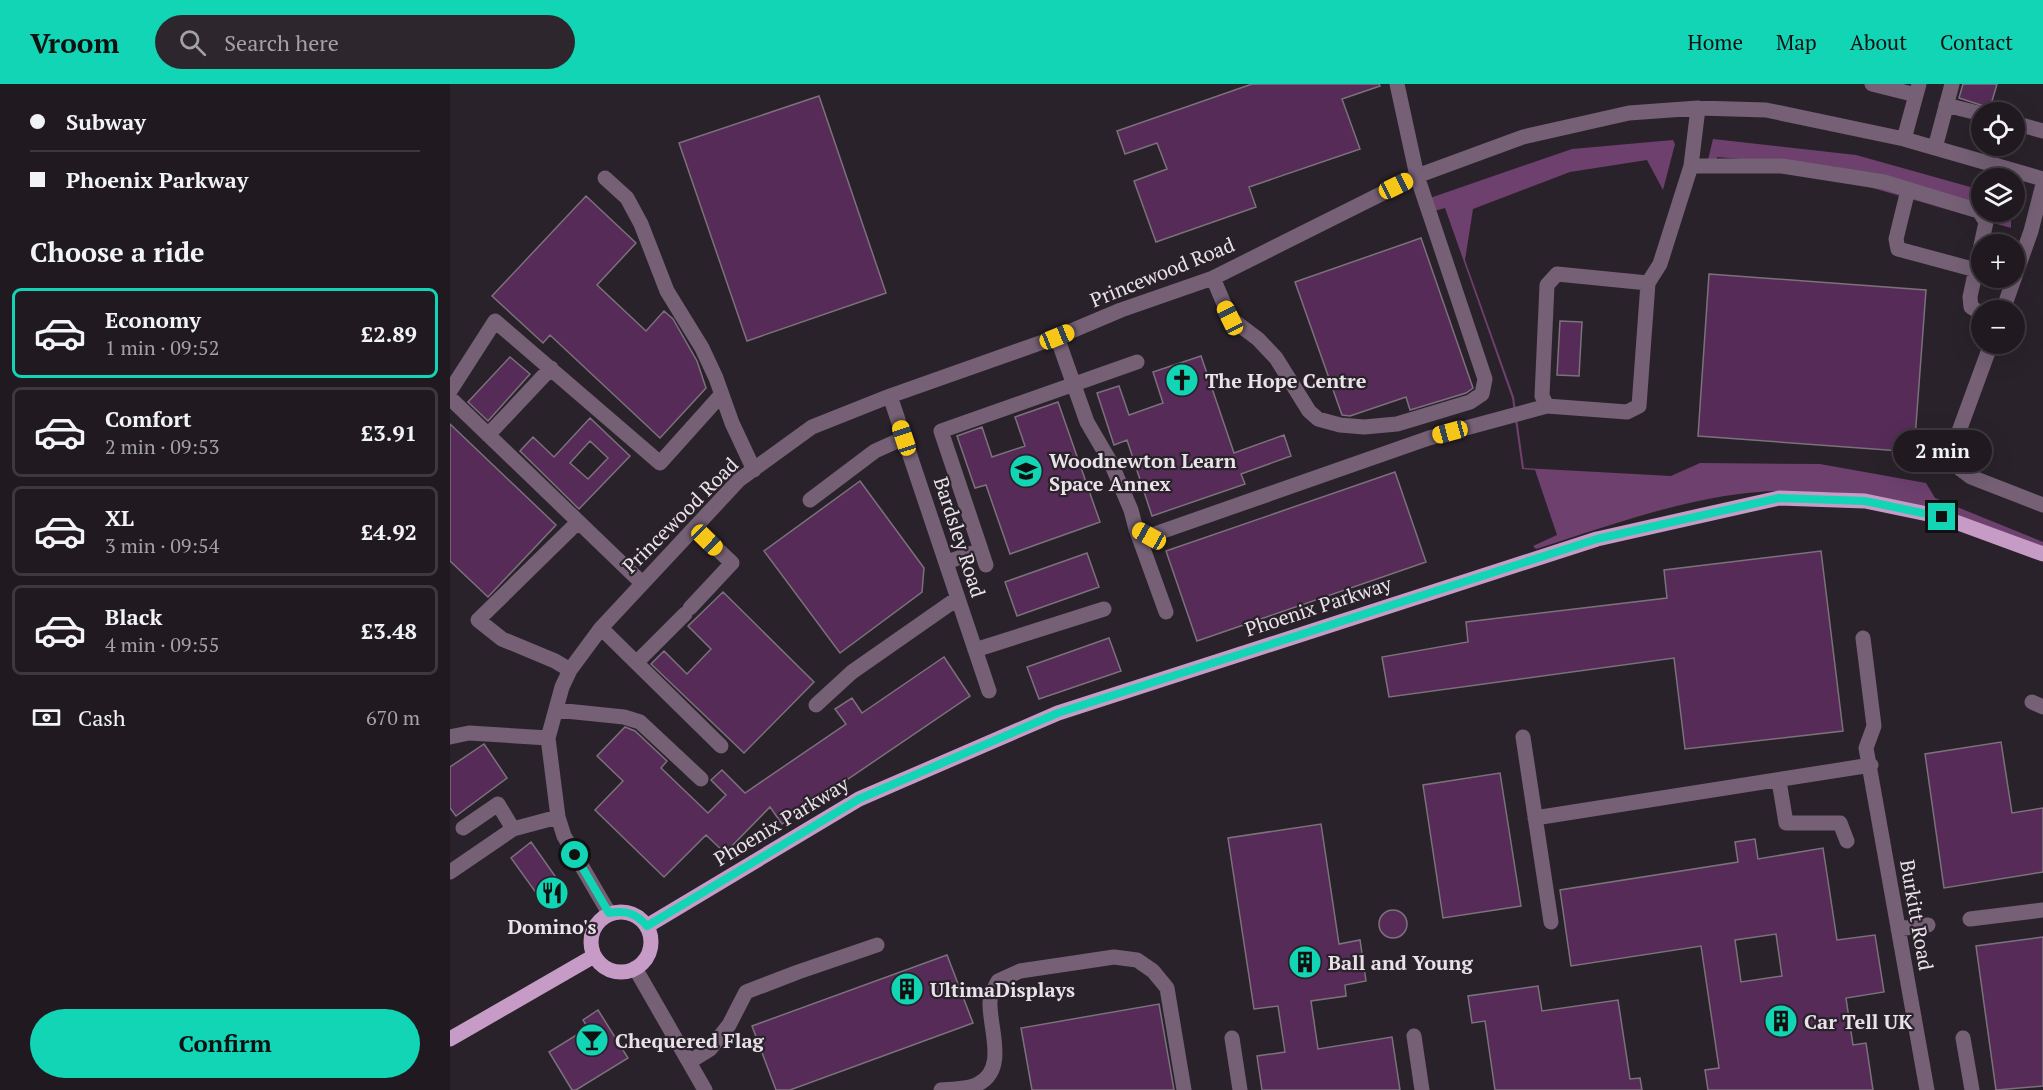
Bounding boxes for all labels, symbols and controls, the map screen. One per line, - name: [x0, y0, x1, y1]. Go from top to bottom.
- search box: [155, 15, 575, 69]
- text: Vroom: [30, 24, 119, 61]
- icon: search: [176, 26, 209, 59]
- text: Search here: [224, 28, 339, 57]
- text: Home: [1687, 28, 1743, 56]
- text: Map: [1776, 28, 1817, 56]
- text: About: [1850, 28, 1907, 56]
- text: Contact: [1940, 28, 2013, 56]
- map controls: [1971, 102, 2025, 354]
- button: locate: [1971, 102, 2025, 156]
- text: Subway: [66, 107, 146, 136]
- text: Phoenix Parkway: [66, 165, 248, 194]
- button: layers: [1971, 168, 2025, 222]
- car: [1376, 170, 1416, 202]
- street label: Princewood Road: [1086, 231, 1238, 313]
- text: Choose a ride: [30, 234, 205, 270]
- button: +: [1971, 234, 2025, 288]
- car: [1214, 298, 1246, 338]
- button: −: [1971, 300, 2025, 354]
- text: Economy: [105, 305, 201, 334]
- icon: car: [33, 306, 87, 360]
- text: £2.89: [361, 319, 417, 348]
- car: [1037, 322, 1077, 352]
- text: 1 min · 09:52: [105, 334, 219, 361]
- church icon: The Hope Centre: [1164, 362, 1200, 398]
- place label: The Hope Centre: [1205, 367, 1367, 394]
- text: Comfort: [105, 404, 191, 433]
- icon: car: [33, 405, 87, 459]
- text: £3.91: [361, 418, 417, 447]
- car: [890, 418, 918, 458]
- car: [1430, 419, 1470, 445]
- callout: 2 min: [1892, 430, 1991, 472]
- text: 2 min · 09:53: [105, 433, 219, 460]
- text: 2 min: [1915, 437, 1970, 464]
- place label: Woodnewton Learn Space Annex: [1049, 447, 1236, 497]
- street label: Princewood Road: [616, 451, 744, 579]
- school or university icon: Woodnewton Learn Space Annex: [1008, 453, 1044, 489]
- street label: Bardsley Road: [928, 473, 992, 601]
- text: XL: [105, 503, 134, 532]
- route end: [1928, 503, 1955, 530]
- icon: car: [33, 504, 87, 558]
- text: £4.92: [361, 517, 417, 546]
- car: [1129, 519, 1169, 553]
- car: [688, 521, 726, 559]
- text: 3 min · 09:54: [105, 532, 219, 559]
- street label: Phoenix Parkway: [1241, 569, 1396, 642]
- text: Black: [105, 602, 162, 631]
- icon: car: [33, 603, 87, 657]
- text: £3.48: [361, 616, 417, 645]
- text: 4 min · 09:55: [105, 631, 219, 658]
- icon: cash: [30, 701, 63, 734]
- text: Cash: [78, 703, 126, 732]
- text: 670 m: [366, 704, 420, 731]
- street label: Phoenix Parkway: [709, 770, 854, 872]
- route start: [561, 841, 588, 868]
- street label: Burkitt Road: [1894, 857, 1940, 973]
- restaurant icon: Domino's: [534, 875, 570, 911]
- place label: Domino's: [507, 913, 597, 940]
- building icon: Ball and Young: [1287, 944, 1323, 980]
- place label: Ball and Young: [1328, 949, 1473, 976]
- building icon: UltimaDisplays: [889, 971, 925, 1007]
- place label: UltimaDisplays: [930, 976, 1075, 1003]
- building icon: Car Tell UK: [1763, 1003, 1799, 1039]
- place label: Car Tell UK: [1804, 1008, 1913, 1035]
- button: Confirm: [30, 1009, 420, 1078]
- bar icon: Chequered Flag: [574, 1022, 610, 1058]
- place label: Chequered Flag: [615, 1027, 765, 1054]

